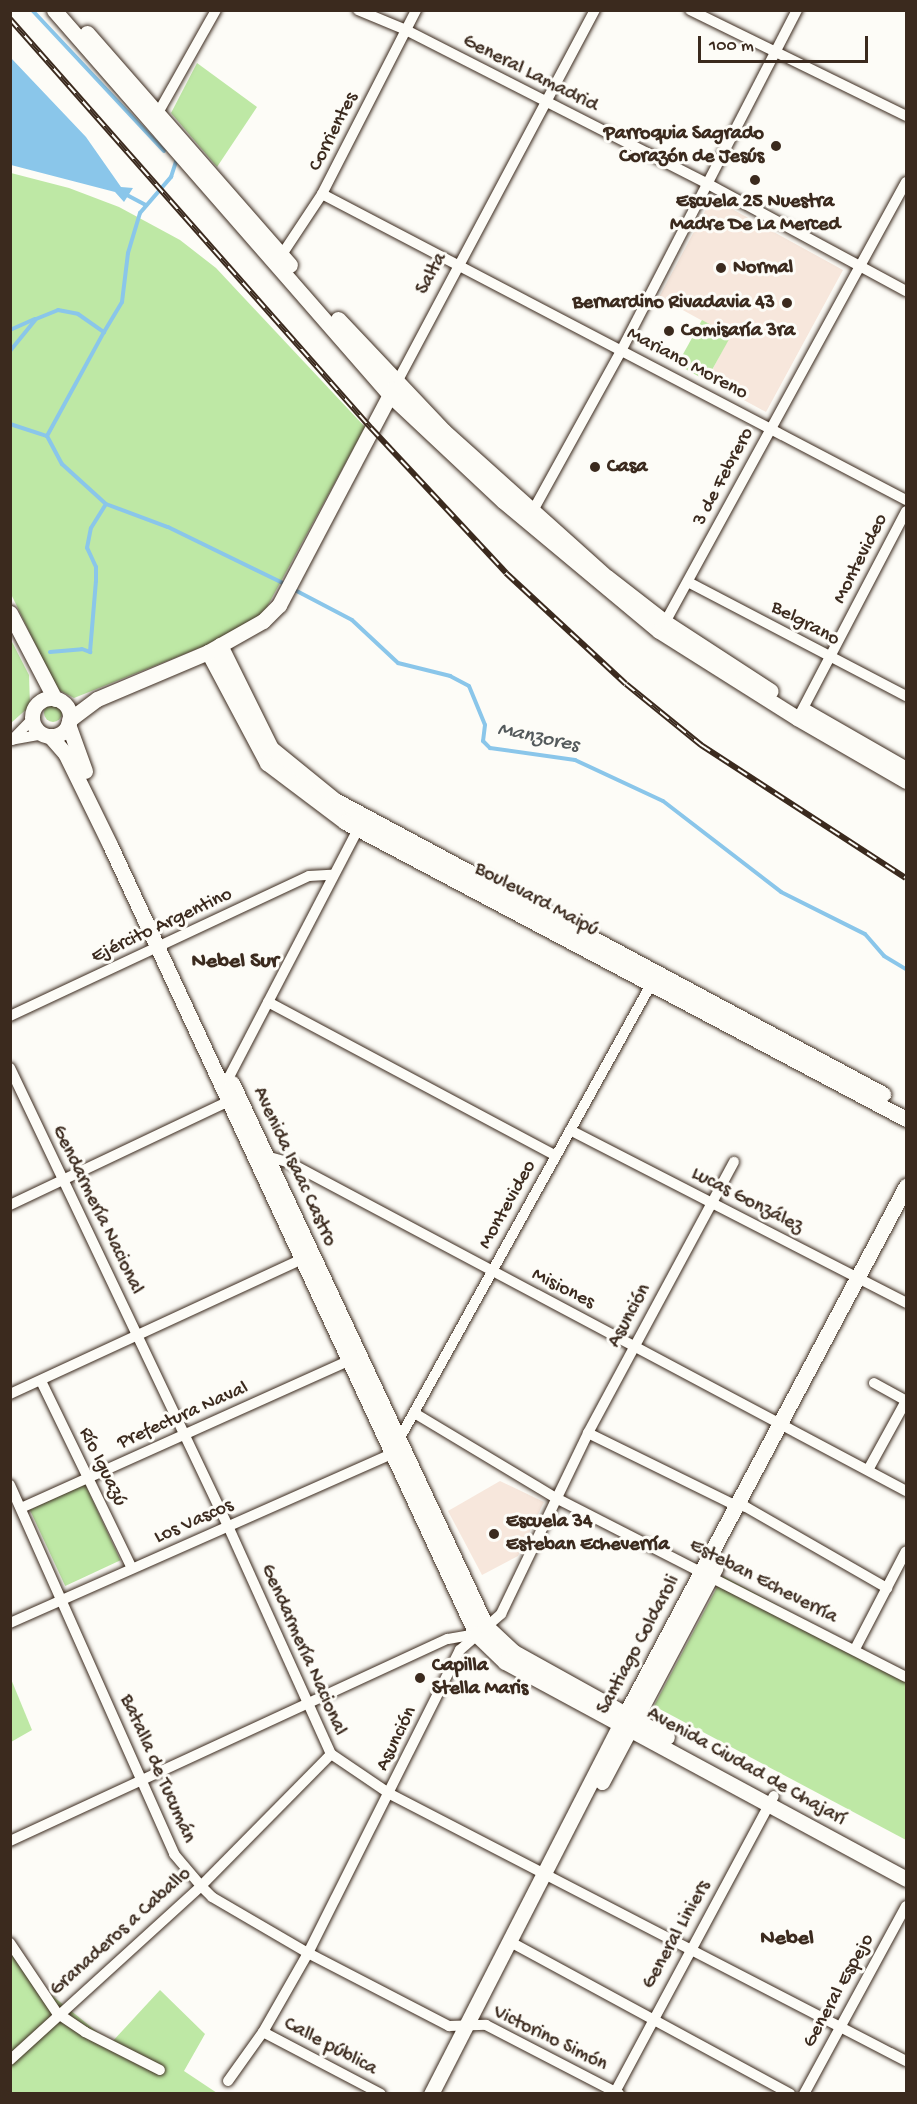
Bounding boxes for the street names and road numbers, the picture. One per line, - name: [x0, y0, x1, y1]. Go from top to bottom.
- street label: General Lamadrid: [458, 30, 602, 118]
- street label: Corrientes: [304, 89, 364, 175]
- street label: Salta: [411, 249, 453, 299]
- street label: Mariano Moreno: [622, 322, 752, 406]
- street label: 3 de Febrero: [688, 424, 760, 530]
- street label: Montevideo: [828, 510, 894, 608]
- street label: Belgrano: [767, 596, 843, 652]
- street label: Boulevard Maipú: [470, 857, 602, 943]
- street label: Ejército Argentino: [88, 883, 236, 969]
- street label: Avenida Isaac Castro: [247, 1083, 341, 1251]
- street label: Gendarmería Nacional: [46, 1122, 148, 1298]
- street label: Montevideo: [474, 1156, 542, 1254]
- street label: Lucas González: [687, 1162, 807, 1240]
- street label: Misiones: [527, 1263, 599, 1315]
- street label: Asunción: [603, 1280, 657, 1352]
- street label: Prefectura Naval: [114, 1376, 252, 1456]
- street label: Río Iguazú: [73, 1424, 131, 1510]
- street label: Los Vascos: [151, 1494, 237, 1550]
- street label: Esteban Echeverría: [685, 1534, 841, 1630]
- street label: Gendarmería Nacional: [254, 1561, 352, 1739]
- street label: Santiago Coldaroli: [592, 1571, 686, 1719]
- street label: Batalla de Tucumán: [113, 1691, 201, 1847]
- street label: Avenida Ciudad de Chajarí: [642, 1702, 850, 1832]
- street label: Asunción: [371, 1703, 423, 1775]
- street label: Granaderos a Caballo: [45, 1862, 197, 2002]
- street label: General Liniers: [637, 1877, 717, 1993]
- street label: General Espejo: [798, 1930, 880, 2052]
- street label: Victorino Simón: [489, 2001, 611, 2077]
- street label: Calle pública: [279, 2012, 381, 2082]

